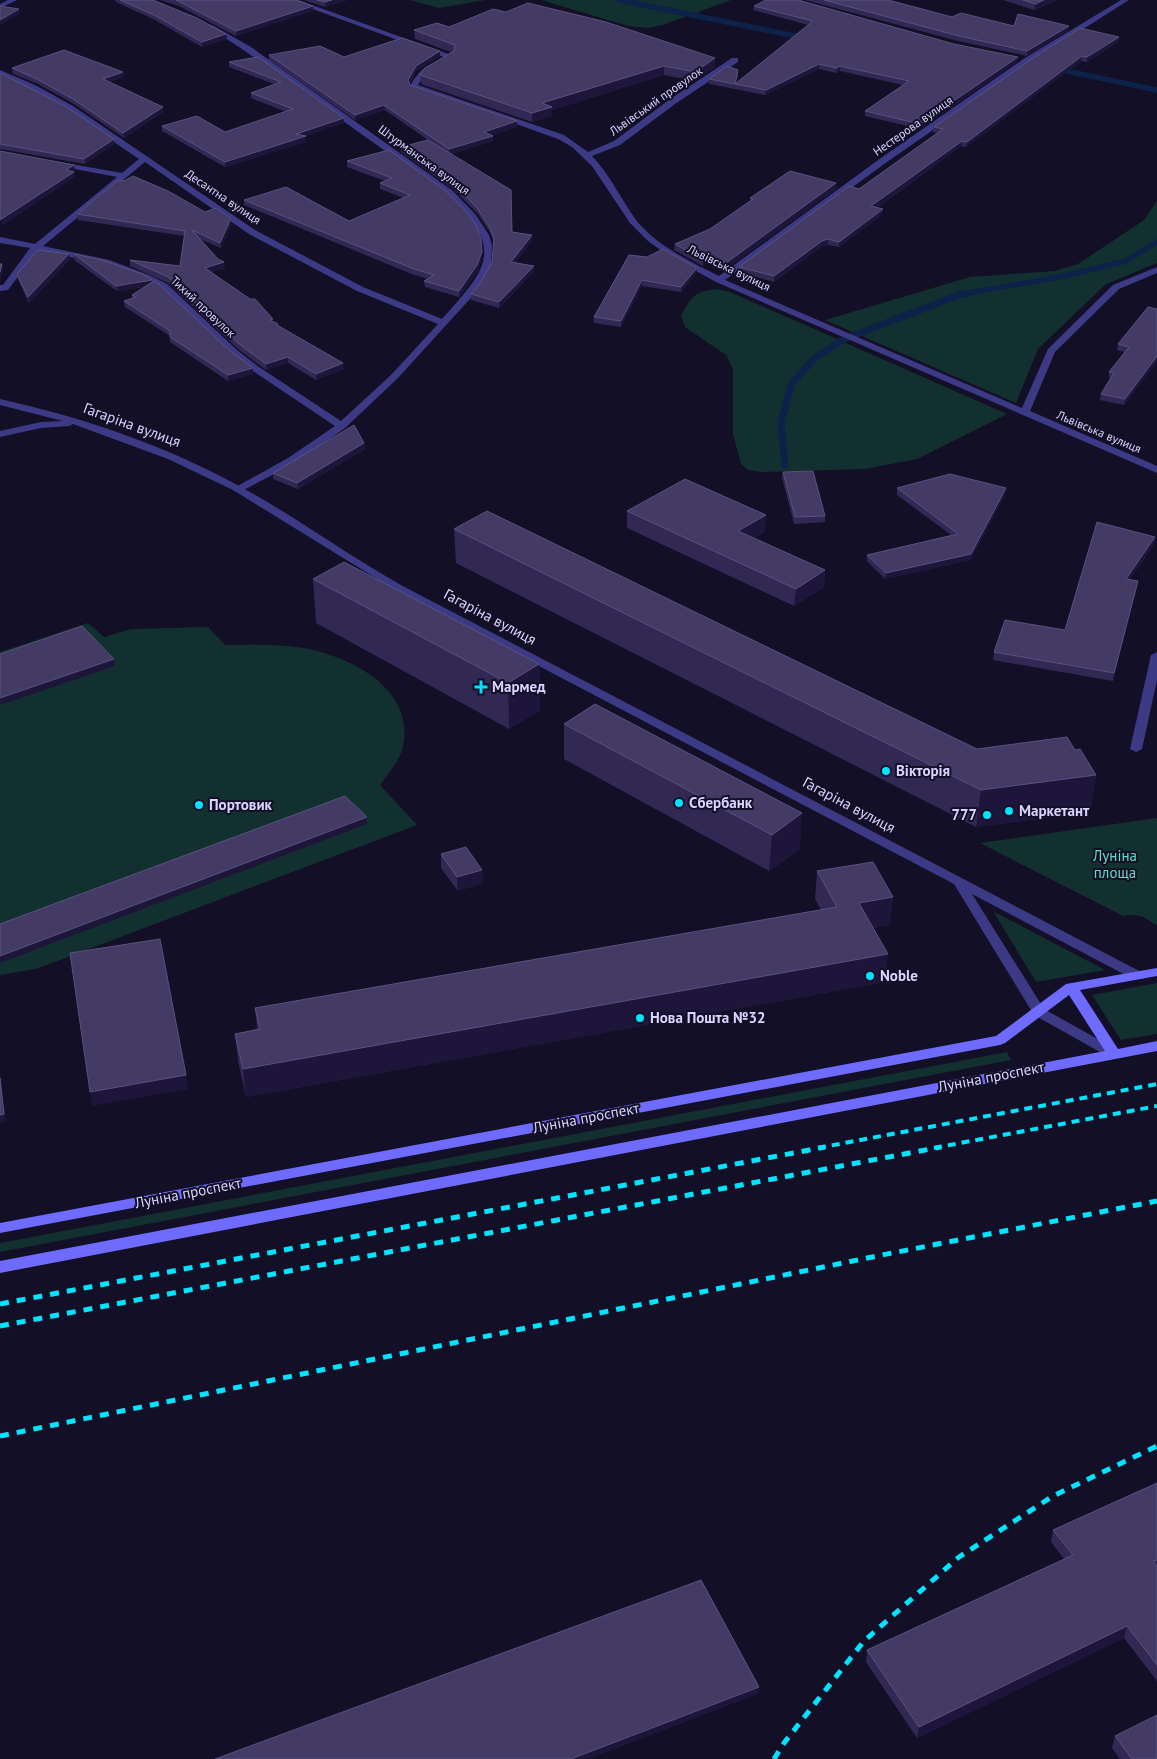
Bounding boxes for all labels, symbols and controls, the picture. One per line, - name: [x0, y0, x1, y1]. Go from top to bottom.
- street label: Львівський провулок: [605, 63, 705, 139]
- street label: Нестерова вулиця: [870, 92, 956, 159]
- street label: Штурманська вулиця: [376, 121, 473, 198]
- street label: Десантна вулиця: [183, 166, 264, 227]
- street label: Львівська вулиця: [684, 241, 773, 294]
- street label: Тихий провулок: [168, 273, 239, 341]
- street label: Гагаріна вулиця: [81, 398, 184, 451]
- street label: Львівська вулиця: [1054, 407, 1144, 456]
- street label: Гагаріна вулиця: [441, 584, 540, 649]
- place label: Мармед: [492, 677, 546, 696]
- marker: Мармед: [474, 680, 488, 694]
- place label: Вікторія: [896, 761, 950, 780]
- marker: Вікторія: [880, 765, 892, 777]
- street label: Гагаріна вулиця: [800, 772, 899, 837]
- place label: Сбербанк: [689, 793, 753, 812]
- place label: Портовик: [209, 795, 273, 814]
- marker: Сбербанк: [673, 797, 685, 809]
- marker: Портовик: [193, 799, 205, 811]
- place label: Маркетант: [1019, 801, 1090, 820]
- place label: 777: [951, 805, 977, 824]
- marker: Маркетант: [1003, 805, 1015, 817]
- marker: 777: [981, 809, 993, 821]
- park label: Луніна площа: [1092, 846, 1137, 882]
- place label: Noble: [880, 966, 918, 985]
- marker: Noble: [864, 970, 876, 982]
- place label: Нова Пошта №32: [650, 1008, 766, 1027]
- marker: Нова Пошта №32: [634, 1012, 646, 1024]
- street label: Луніна проспект: [935, 1057, 1046, 1096]
- street label: Луніна проспект: [530, 1098, 641, 1137]
- street label: Луніна проспект: [132, 1173, 243, 1212]

